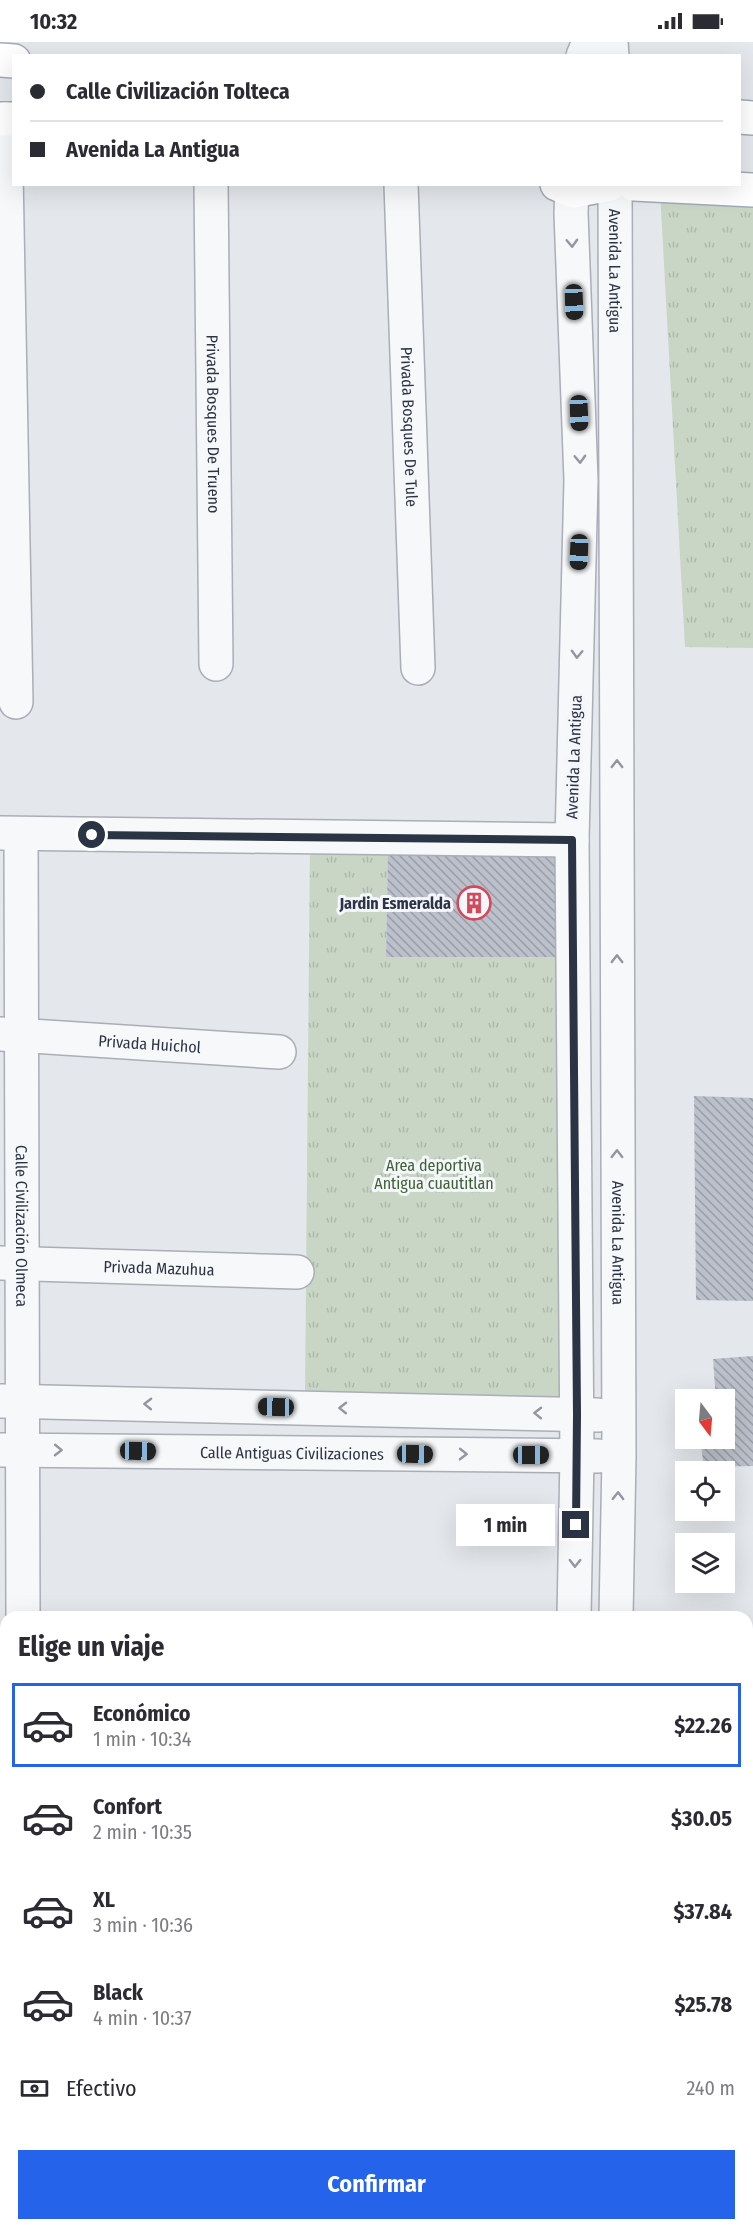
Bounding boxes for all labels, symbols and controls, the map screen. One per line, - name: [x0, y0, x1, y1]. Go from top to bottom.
- text: 10:32: [30, 8, 77, 35]
- text: Calle Civilización Tolteca: [66, 78, 290, 105]
- text: Avenida La Antigua: [66, 136, 240, 163]
- street label: Avenida La Antigua: [606, 209, 625, 333]
- one-way arrow: [566, 238, 579, 247]
- car: [564, 284, 584, 320]
- street label: Privada Bosques De Trueno: [203, 335, 224, 513]
- street label: Privada Bosques De Tule: [397, 346, 422, 507]
- car: [569, 395, 589, 431]
- one-way arrow: [574, 454, 587, 463]
- car: [569, 534, 589, 570]
- one-way arrow: [570, 649, 583, 658]
- street label: Avenida La Antigua: [562, 694, 586, 819]
- one-way arrow: [611, 759, 623, 768]
- route start: [78, 821, 105, 848]
- building icon: Jardin Esmeralda: [456, 885, 492, 921]
- place label: Jardin Esmeralda: [338, 894, 451, 913]
- one-way arrow: [611, 954, 623, 963]
- street label: Privada Huichol: [98, 1031, 202, 1056]
- street label: Calle Civilización Olmeca: [12, 1145, 32, 1307]
- one-way arrow: [611, 1149, 623, 1158]
- park label: Area deportiva Antigua cuautitlan: [374, 1156, 494, 1193]
- street label: Avenida La Antigua: [609, 1181, 628, 1305]
- street label: Privada Mazuhua: [103, 1257, 215, 1279]
- north arrow: [675, 1389, 735, 1449]
- map controls: [675, 1389, 735, 1593]
- one-way arrow: [144, 1398, 153, 1410]
- car: [258, 1398, 294, 1416]
- one-way arrow: [339, 1402, 348, 1415]
- one-way arrow: [534, 1407, 543, 1419]
- car: [120, 1442, 156, 1460]
- street label: Calle Antiguas Civilizaciones: [200, 1442, 384, 1463]
- one-way arrow: [54, 1444, 63, 1456]
- car: [397, 1445, 433, 1463]
- car: [513, 1446, 549, 1464]
- one-way arrow: [459, 1448, 468, 1460]
- button: locate: [675, 1461, 735, 1521]
- one-way arrow: [612, 1491, 624, 1500]
- callout: 1 min: [456, 1504, 555, 1546]
- route end: [562, 1511, 589, 1538]
- text: 1 min: [484, 1513, 527, 1537]
- button: layers: [675, 1533, 735, 1593]
- one-way arrow: [569, 1558, 581, 1567]
- text: Elige un viaje: [18, 1631, 164, 1663]
- icon: car: [21, 1698, 75, 1752]
- text: Económico: [93, 1700, 191, 1727]
- text: $22.26: [674, 1712, 732, 1739]
- text: 1 min · 10:34: [93, 1727, 191, 1751]
- icon: car: [21, 1791, 75, 1845]
- text: Confort: [93, 1793, 162, 1820]
- text: $30.05: [671, 1805, 732, 1832]
- text: 2 min · 10:35: [93, 1820, 192, 1844]
- icon: car: [21, 1884, 75, 1938]
- text: XL: [93, 1886, 115, 1913]
- text: $37.84: [673, 1898, 732, 1925]
- text: 3 min · 10:36: [93, 1913, 193, 1937]
- icon: car: [21, 1977, 75, 2031]
- text: Black: [93, 1979, 143, 2006]
- text: $25.78: [675, 1991, 732, 2018]
- text: 4 min · 10:37: [93, 2006, 192, 2030]
- icon: cash: [18, 2072, 51, 2105]
- text: Efectivo: [66, 2075, 137, 2102]
- text: 240 m: [686, 2076, 735, 2100]
- button: Confirmar: [18, 2150, 735, 2219]

